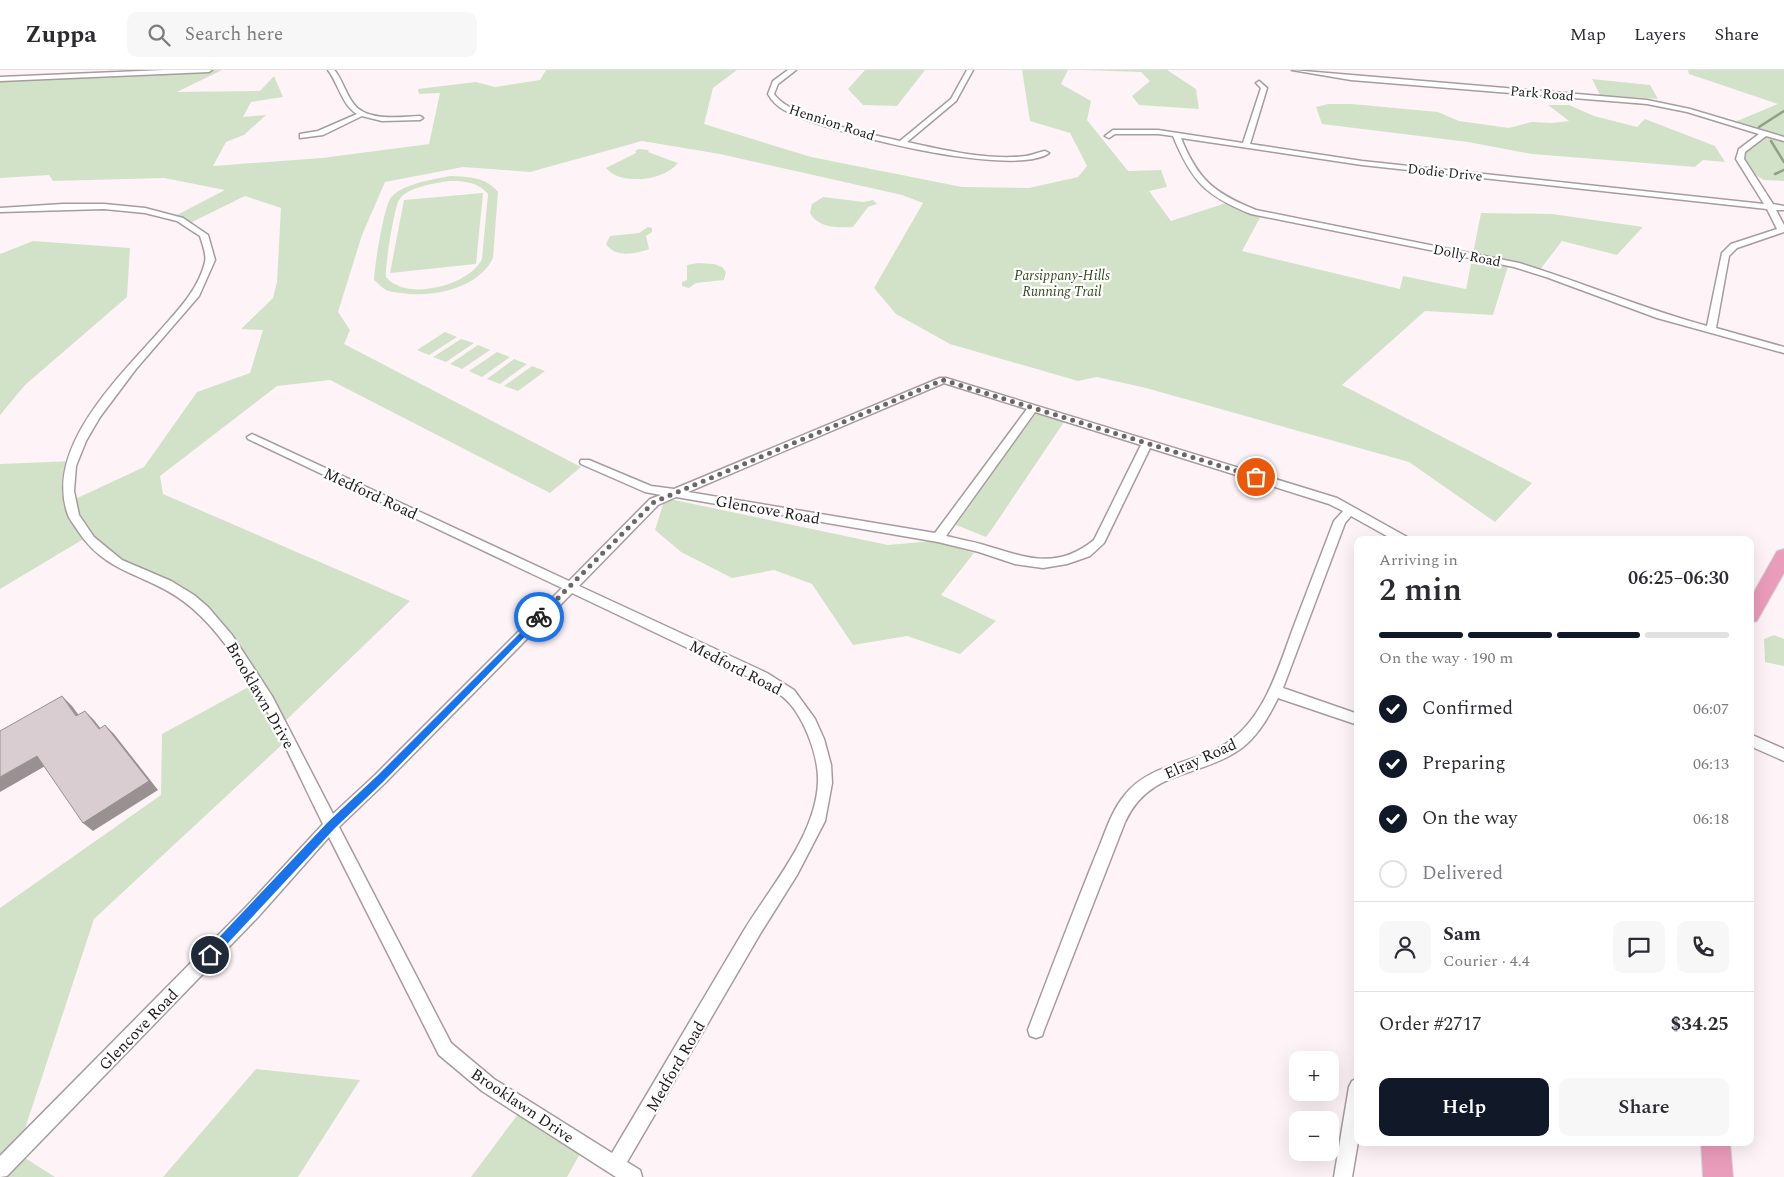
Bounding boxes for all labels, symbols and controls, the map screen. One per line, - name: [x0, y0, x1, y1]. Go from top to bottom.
- search box: [127, 12, 477, 57]
- text: Zuppa: [25, 17, 97, 53]
- text: Search here: [185, 20, 283, 49]
- icon: search: [145, 21, 173, 49]
- text: Map: [1570, 21, 1606, 48]
- text: Layers: [1634, 21, 1686, 48]
- text: Share: [1714, 21, 1759, 48]
- street label: Park Road: [1509, 80, 1575, 107]
- street label: Hennion Road: [786, 99, 878, 146]
- street label: Dodie Drive: [1406, 158, 1484, 187]
- street label: Dolly Road: [1431, 239, 1503, 272]
- park label: Parsippany-Hills Running Trail: [1014, 265, 1110, 302]
- pin: [1235, 456, 1277, 498]
- street label: Medford Road: [320, 462, 422, 526]
- icon: bag: [1242, 463, 1270, 491]
- street label: Glencove Road: [714, 489, 822, 531]
- text: Arriving in: [1379, 548, 1458, 572]
- text: 06:25–06:30: [1628, 564, 1729, 593]
- text: 2 min: [1379, 566, 1462, 615]
- courier: [514, 592, 564, 642]
- icon: bike: [525, 603, 553, 631]
- street label: Medford Road: [685, 634, 786, 702]
- street label: Brooklawn Drive: [220, 637, 301, 754]
- text: On the way · 190 m: [1379, 646, 1513, 670]
- text: Confirmed: [1422, 694, 1513, 723]
- icon: check: [1379, 695, 1407, 723]
- text: 06:07: [1693, 697, 1729, 721]
- street label: Elray Road: [1160, 732, 1241, 786]
- text: Preparing: [1422, 749, 1506, 778]
- icon: check: [1379, 750, 1407, 778]
- text: 06:13: [1693, 752, 1729, 776]
- text: On the way: [1422, 804, 1518, 833]
- icon: check: [1379, 805, 1407, 833]
- text: 06:18: [1693, 807, 1729, 831]
- text: Delivered: [1422, 859, 1503, 888]
- text: Sam: [1443, 920, 1481, 949]
- button: person: [1379, 921, 1431, 973]
- button: chat: [1613, 921, 1665, 973]
- button: phone: [1677, 921, 1729, 973]
- pin: [189, 934, 231, 976]
- icon: home: [196, 941, 224, 969]
- text: Courier · 4.4: [1443, 949, 1530, 973]
- street label: Glencove Road: [93, 983, 184, 1076]
- text: Order #2717: [1379, 1010, 1482, 1039]
- text: $34.25: [1671, 1010, 1729, 1039]
- street label: Medford Road: [640, 1017, 712, 1116]
- map controls: [1289, 1051, 1339, 1161]
- button: +: [1289, 1051, 1339, 1101]
- street label: Brooklawn Drive: [466, 1062, 579, 1149]
- button: Help: [1379, 1078, 1549, 1136]
- button: Share: [1559, 1078, 1729, 1136]
- button: −: [1289, 1111, 1339, 1161]

